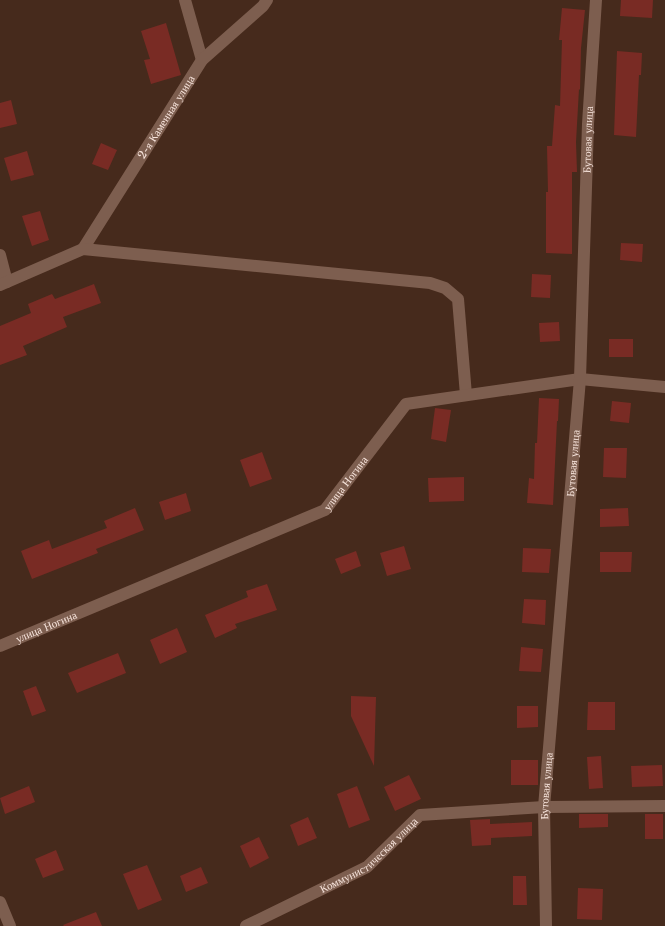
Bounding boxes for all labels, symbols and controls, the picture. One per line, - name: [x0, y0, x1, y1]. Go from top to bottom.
- street label: 2-я Каменная улица: [135, 72, 198, 161]
- street label: Бутовая улица: [579, 106, 596, 173]
- street label: Бутовая улица: [563, 429, 583, 497]
- street label: улица Ногина: [320, 453, 371, 513]
- street label: улица Ногина: [13, 608, 79, 646]
- street label: Бутовая улица: [537, 752, 556, 820]
- street label: Коммунистическая улица: [318, 814, 421, 896]

